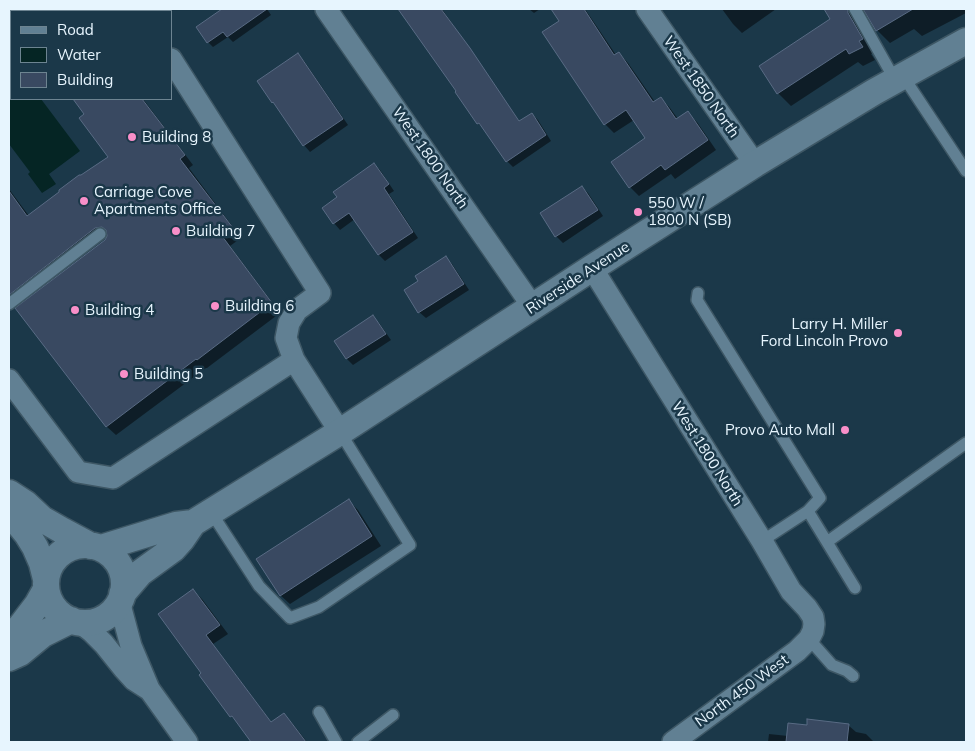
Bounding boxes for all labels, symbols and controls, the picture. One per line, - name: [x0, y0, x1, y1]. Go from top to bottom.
- legend: [10, 10, 172, 100]
- text: Road: [57, 20, 94, 39]
- street label: West 1850 North: [659, 33, 743, 141]
- text: Water: [57, 45, 101, 64]
- text: Building: [57, 70, 113, 89]
- street label: West 1800 North: [388, 104, 472, 212]
- place label: Building 8: [142, 128, 211, 146]
- marker: Building 8: [126, 131, 138, 143]
- place label: Carriage Cove Apartments Office: [94, 183, 221, 218]
- place label: 550 W / 1800 N (SB): [648, 194, 732, 229]
- marker: Carriage Cove Apartments Office: [78, 195, 90, 207]
- marker: 550 W / 1800 N (SB): [632, 206, 644, 218]
- place label: Building 7: [186, 222, 255, 240]
- marker: Building 7: [170, 225, 182, 237]
- street label: Riverside Avenue: [523, 238, 633, 318]
- place label: Building 6: [225, 297, 294, 315]
- marker: Building 6: [209, 300, 221, 312]
- place label: Building 4: [85, 301, 154, 319]
- marker: Building 4: [69, 304, 81, 316]
- place label: Larry H. Miller Ford Lincoln Provo: [761, 315, 888, 350]
- marker: Larry H. Miller Ford Lincoln Provo: [892, 327, 904, 339]
- place label: Building 5: [134, 365, 203, 383]
- marker: Building 5: [118, 368, 130, 380]
- street label: West 1800 North: [668, 398, 746, 510]
- place label: Provo Auto Mall: [725, 421, 835, 439]
- marker: Provo Auto Mall: [839, 424, 851, 436]
- street label: North 450 West: [692, 651, 792, 731]

